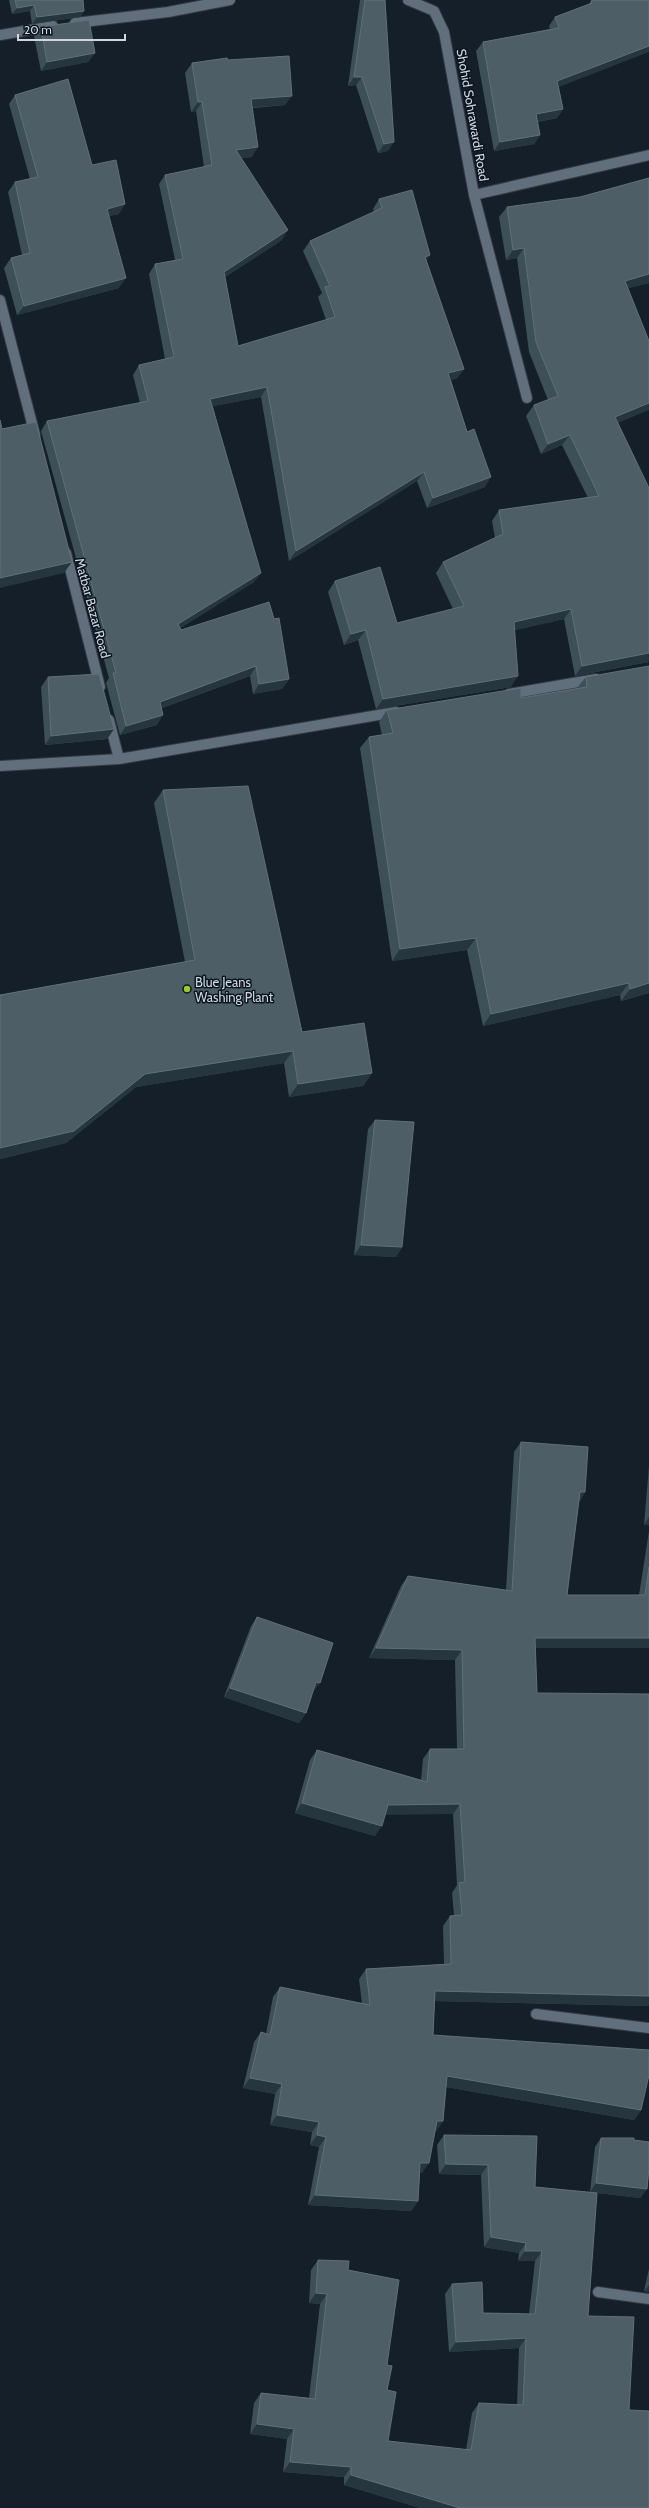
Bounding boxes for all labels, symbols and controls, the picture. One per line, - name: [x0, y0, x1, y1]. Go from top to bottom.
- scale bar: [18, 16, 125, 42]
- text: 20 m: [24, 22, 52, 37]
- street label: Shohid Sohrawardi Road: [453, 48, 493, 182]
- street label: Matbar Bazar Road: [72, 556, 114, 660]
- place label: Blue Jeans Washing Plant: [195, 974, 274, 1005]
- marker: Blue Jeans Washing Plant: [182, 984, 192, 994]

